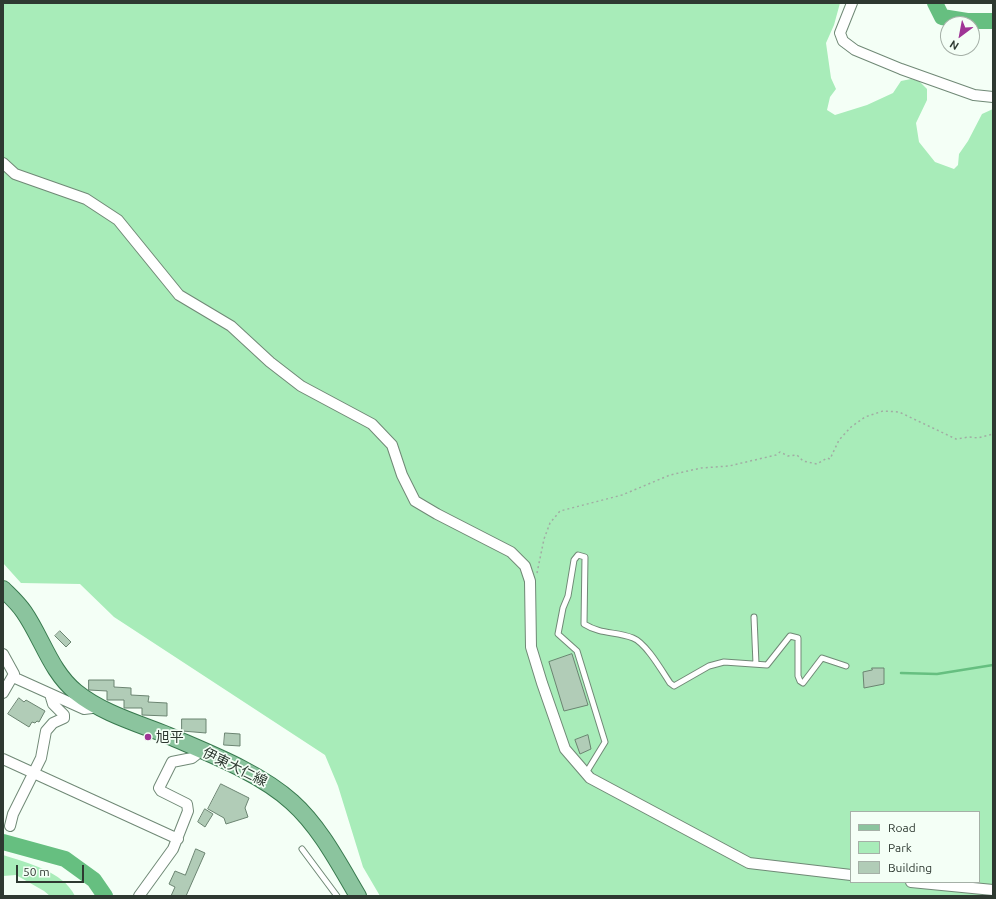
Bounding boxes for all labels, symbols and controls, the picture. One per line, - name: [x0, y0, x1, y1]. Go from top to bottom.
- north arrow: [940, 16, 980, 56]
- text: N: [948, 38, 961, 53]
- place label: 旭平: [156, 729, 184, 745]
- marker: 旭平: [143, 732, 153, 742]
- street label: 伊東大仁線: [200, 744, 270, 790]
- legend: [850, 811, 980, 883]
- text: Road: [888, 821, 916, 834]
- text: Park: [888, 841, 912, 854]
- scale bar: [18, 857, 86, 883]
- text: Building: [888, 861, 932, 874]
- text: 50 m: [23, 865, 50, 878]

